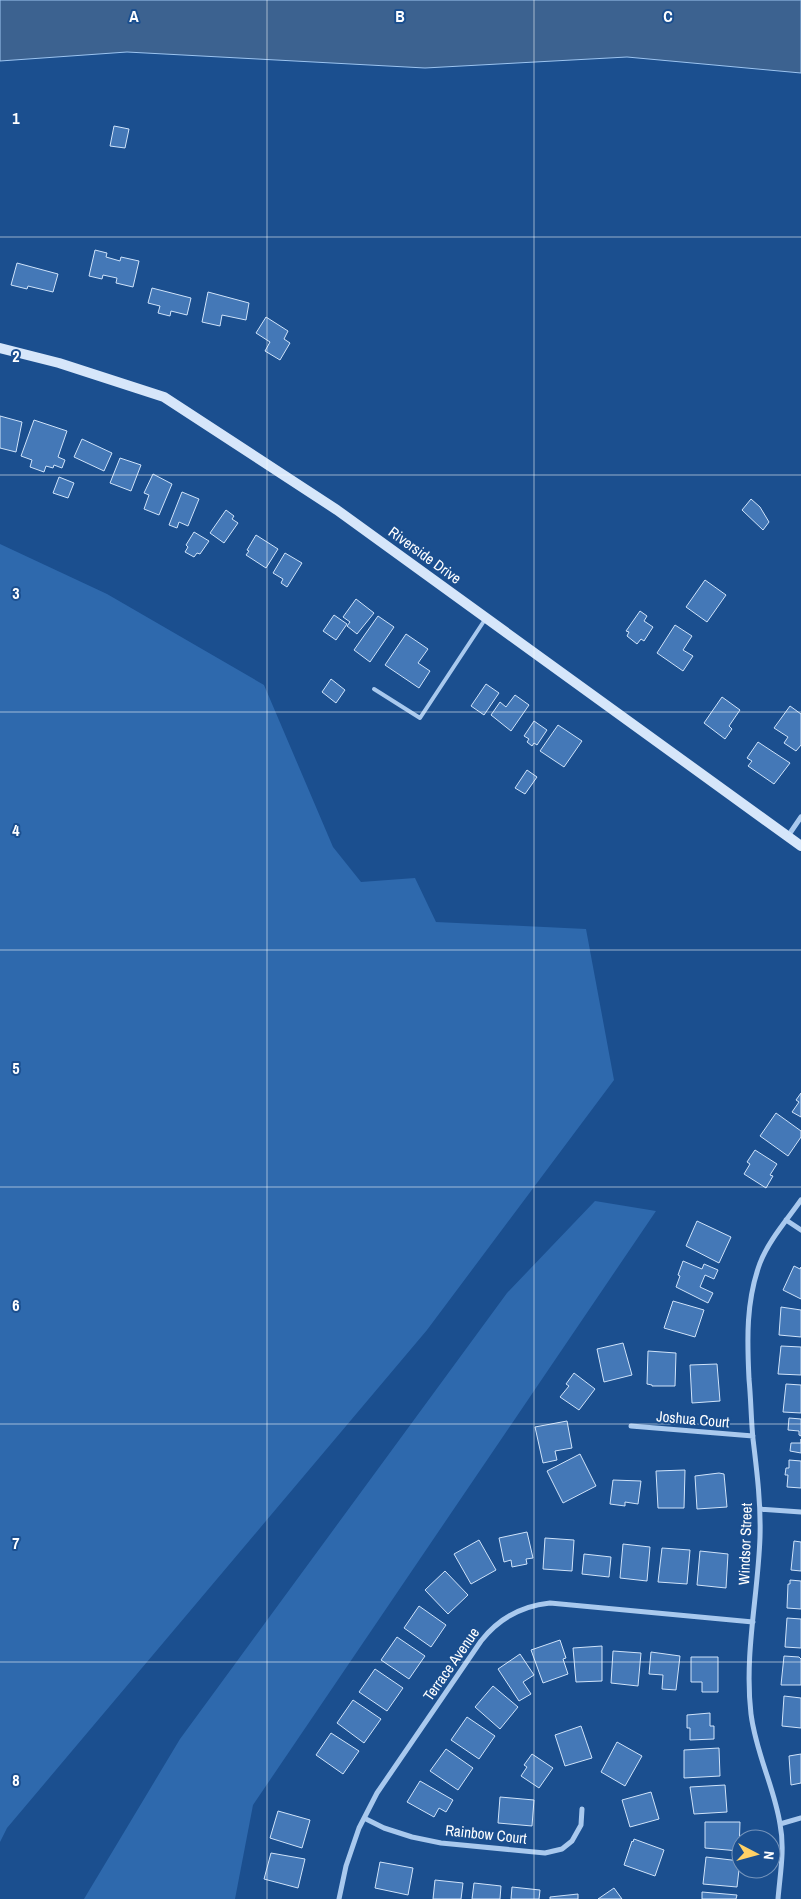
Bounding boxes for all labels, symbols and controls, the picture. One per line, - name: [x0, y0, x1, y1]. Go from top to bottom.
- text: A: [129, 5, 139, 27]
- text: B: [395, 5, 405, 27]
- text: C: [663, 5, 673, 27]
- text: 1: [12, 107, 20, 129]
- text: 2: [12, 345, 20, 367]
- street label: Riverside Drive: [384, 521, 466, 589]
- text: 3: [12, 582, 20, 604]
- text: 4: [12, 819, 20, 841]
- text: 5: [12, 1057, 20, 1079]
- text: 6: [12, 1294, 20, 1316]
- street label: Joshua Court: [656, 1405, 731, 1433]
- street label: Windsor Street: [733, 1502, 757, 1585]
- text: 7: [12, 1532, 20, 1554]
- street label: Terrace Avenue: [418, 1623, 484, 1705]
- text: 8: [12, 1769, 20, 1791]
- street label: Rainbow Court: [444, 1819, 528, 1849]
- north arrow: [731, 1829, 781, 1879]
- text: N: [760, 1850, 778, 1860]

